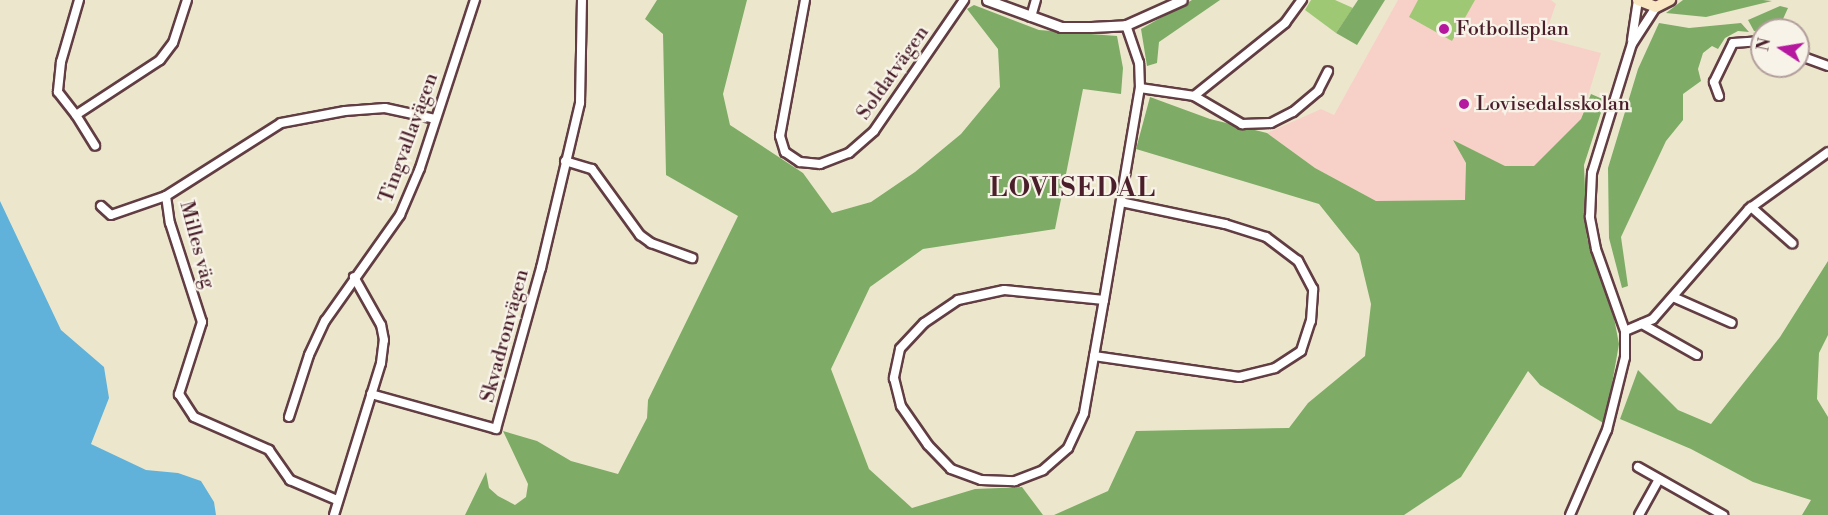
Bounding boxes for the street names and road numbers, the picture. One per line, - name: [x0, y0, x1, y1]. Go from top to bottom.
- street label: Soldatvägen: [852, 21, 934, 125]
- street label: Tingvallavägen: [374, 70, 444, 206]
- street label: Milles väg: [174, 199, 220, 291]
- street label: Skvadronvägen: [476, 267, 534, 405]

